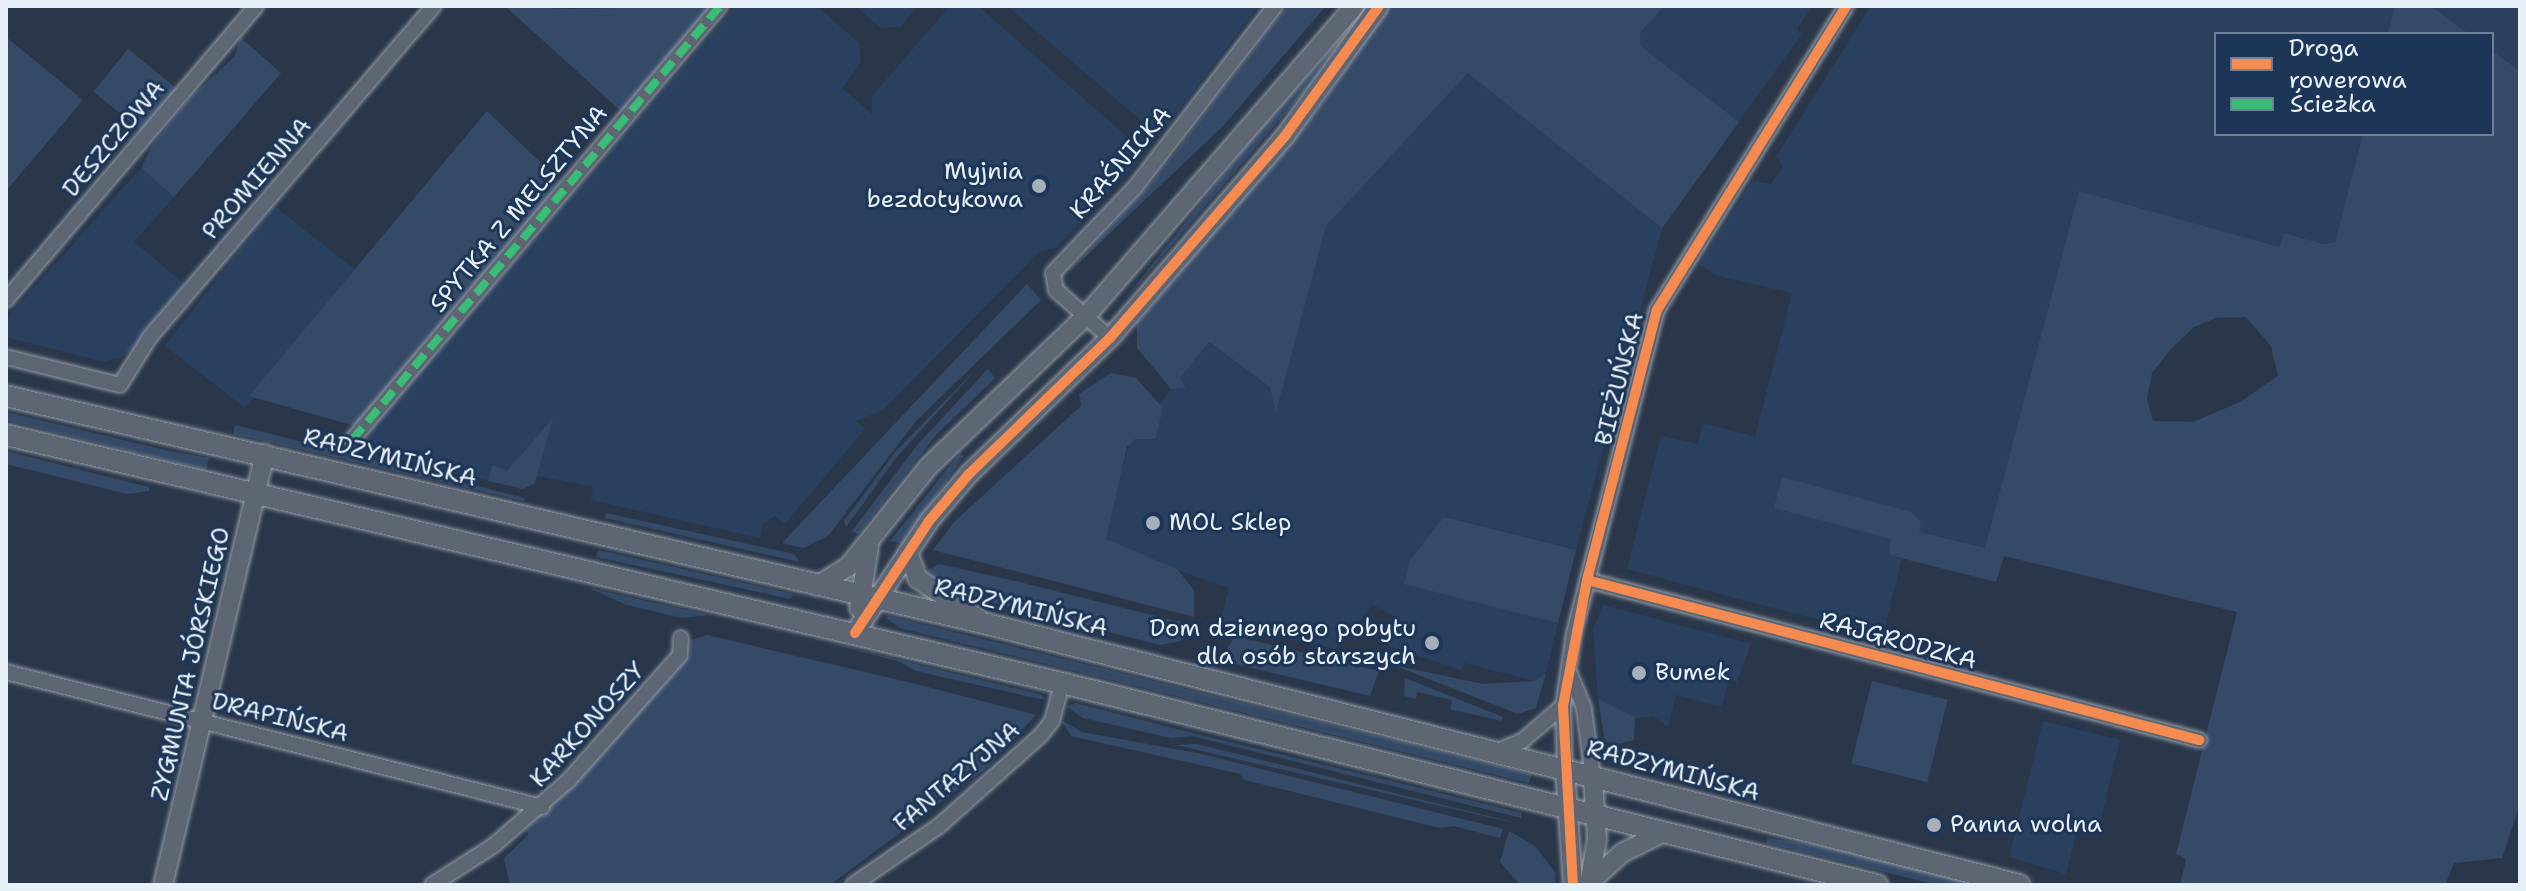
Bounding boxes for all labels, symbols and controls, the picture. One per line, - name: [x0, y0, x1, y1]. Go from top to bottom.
- legend: [2214, 32, 2494, 136]
- text: Droga rowerowa: [2289, 32, 2407, 96]
- street label: DESZCZOWA: [57, 75, 171, 203]
- text: Ścieżka: [2290, 88, 2376, 120]
- street label: SPYTKA Z MELSZTYNA: [424, 100, 614, 318]
- street label: KRAŚNICKA: [1064, 101, 1178, 225]
- street label: PROMIENNA: [196, 112, 318, 246]
- place label: Myjnia bezdotykowa: [867, 158, 1023, 214]
- marker: Myjnia bezdotykowa: [1030, 177, 1048, 195]
- street label: BIEŻUŃSKA: [1590, 309, 1650, 449]
- street label: RADZYMIŃSKA: [300, 423, 480, 493]
- place label: MOL Sklep: [1169, 509, 1291, 537]
- marker: MOL Sklep: [1144, 514, 1162, 532]
- street label: ZYGMUNTA JÓRSKIEGO: [145, 524, 237, 804]
- street label: RADZYMIŃSKA: [931, 573, 1111, 643]
- street label: RAJGRODZKA: [1816, 606, 1980, 676]
- place label: Dom dziennego pobytu dla osób starszych: [1149, 615, 1416, 671]
- marker: Dom dziennego pobytu dla osób starszych: [1423, 634, 1441, 652]
- street label: KARKONOSZY: [524, 656, 652, 794]
- place label: Bumek: [1655, 659, 1731, 687]
- marker: Bumek: [1630, 664, 1648, 682]
- street label: DRAPIŃSKA: [209, 687, 351, 749]
- street label: FANTAZYJNA: [888, 716, 1026, 838]
- street label: RADZYMIŃSKA: [1583, 734, 1763, 808]
- place label: Panna wolna: [1950, 811, 2102, 839]
- marker: Panna wolna: [1925, 816, 1943, 834]

